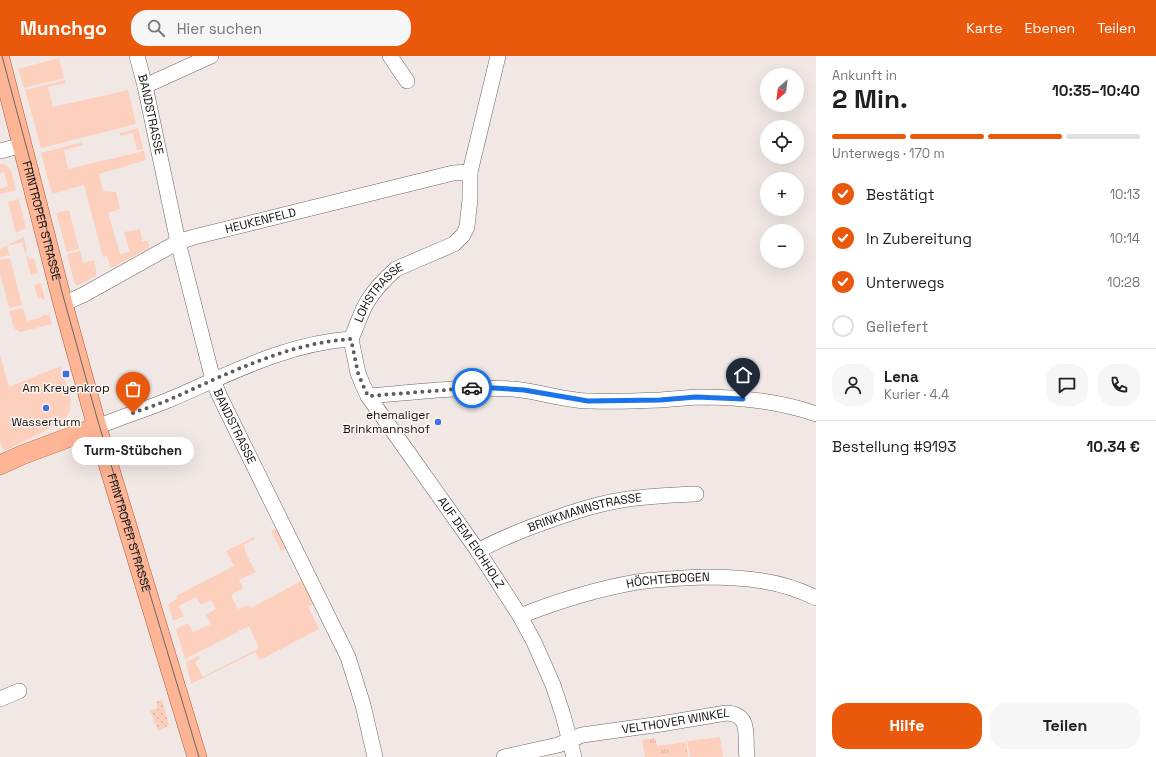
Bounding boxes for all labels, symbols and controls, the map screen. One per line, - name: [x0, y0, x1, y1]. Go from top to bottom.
- search box: [131, 10, 411, 46]
- text: Munchgo: [20, 16, 107, 41]
- icon: search: [145, 17, 167, 39]
- text: Hier suchen: [177, 19, 262, 38]
- text: Karte: [966, 19, 1003, 37]
- text: Ebenen: [1025, 19, 1075, 37]
- text: Teilen: [1097, 19, 1136, 37]
- text: Ankunft in: [832, 67, 897, 84]
- north arrow: [760, 68, 804, 112]
- map controls: [760, 68, 804, 268]
- street label: BANDSTRASSE: [134, 72, 167, 156]
- text: 10:35–10:40: [1052, 81, 1140, 100]
- text: 2 Min.: [832, 82, 908, 116]
- button: locate: [760, 120, 804, 164]
- text: Unterwegs · 170 m: [832, 145, 945, 162]
- street label: FRINTROPER STRASSE: [19, 159, 65, 282]
- button: +: [760, 172, 804, 216]
- icon: check: [832, 183, 854, 205]
- text: Bestätigt: [866, 185, 935, 204]
- text: 10:13: [1110, 186, 1140, 203]
- street label: HEUKENFELD: [223, 204, 298, 237]
- button: −: [760, 224, 804, 268]
- icon: check: [832, 227, 854, 249]
- text: In Zubereitung: [866, 229, 972, 248]
- text: 10:14: [1109, 230, 1140, 247]
- street label: LOHSTRASSE: [351, 259, 406, 325]
- icon: check: [832, 271, 854, 293]
- text: Unterwegs: [866, 273, 944, 292]
- text: 10:28: [1107, 274, 1140, 291]
- text: Geliefert: [866, 317, 928, 336]
- pin: [726, 358, 760, 399]
- icon: home: [732, 364, 754, 386]
- button: person: [832, 364, 874, 406]
- button: chat: [1046, 364, 1088, 406]
- button: phone: [1098, 364, 1140, 406]
- text: Lena: [884, 367, 919, 386]
- courier: [452, 368, 492, 408]
- marker: Am Kreyenkrop: [61, 369, 71, 379]
- pin: [116, 372, 150, 413]
- icon: car: [461, 377, 483, 399]
- icon: bag: [122, 378, 144, 400]
- place label: Am Kreyenkrop: [22, 380, 110, 396]
- street label: BANDSTRASSE: [209, 386, 260, 467]
- text: Kurier · 4.4: [884, 386, 949, 403]
- marker: Wasserturm: [41, 403, 51, 413]
- place label: ehemaliger Brinkmannshof: [343, 407, 430, 437]
- place label: Wasserturm: [11, 414, 81, 430]
- marker: ehemaliger Brinkmannshof: [433, 417, 443, 427]
- callout: Turm-Stübchen: [72, 437, 194, 465]
- text: Bestellung #9193: [832, 437, 956, 456]
- text: 10.34 €: [1087, 437, 1140, 456]
- text: Turm-Stübchen: [84, 442, 182, 459]
- street label: FRINTROPER STRASSE: [104, 472, 155, 594]
- street label: BRINKMANNSTRASSE: [525, 489, 643, 536]
- street label: AUF DEM EICHHOLZ: [434, 494, 508, 592]
- street label: HÖCHTEBOGEN: [625, 569, 710, 592]
- button: Hilfe: [832, 703, 982, 749]
- button: Teilen: [990, 703, 1140, 749]
- street label: VELTHOVER WINKEL: [621, 705, 731, 737]

